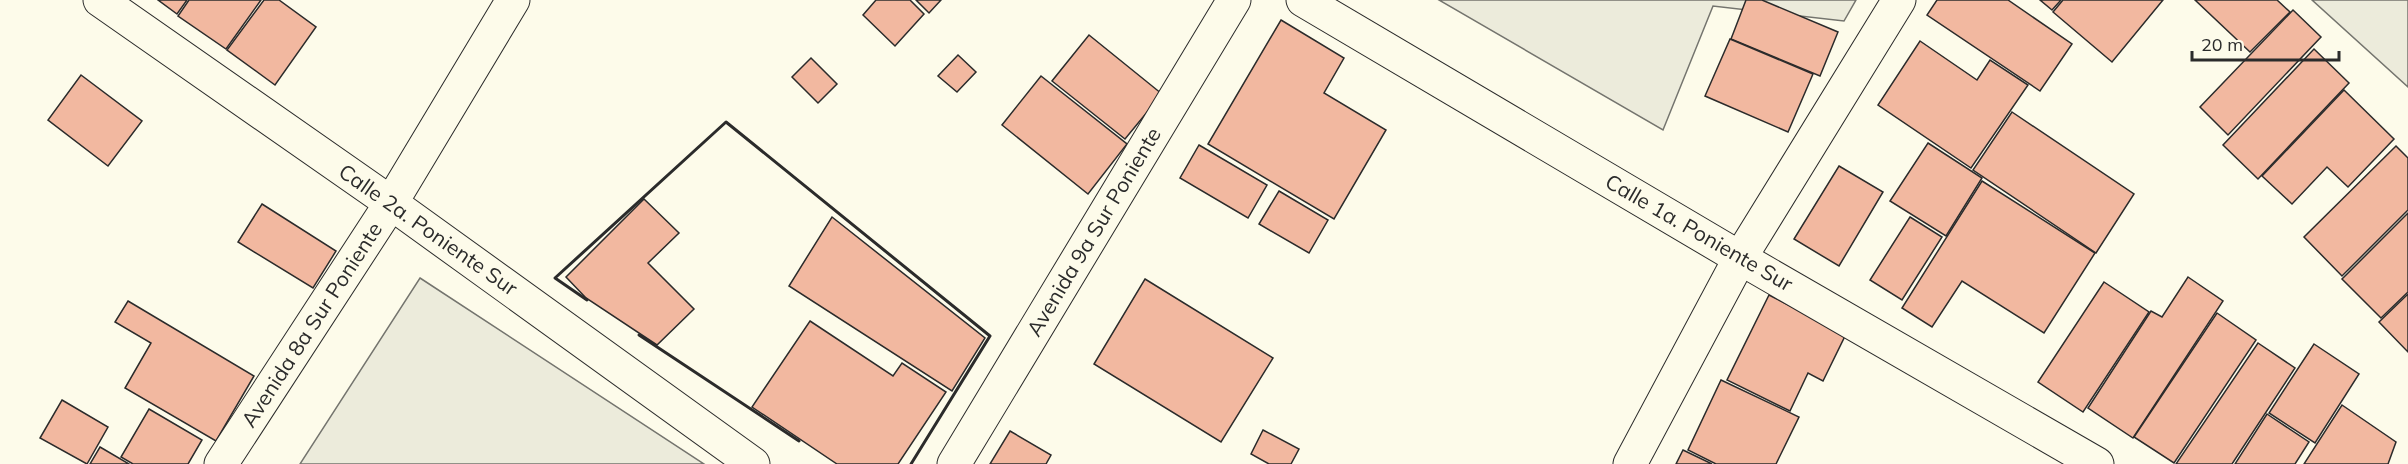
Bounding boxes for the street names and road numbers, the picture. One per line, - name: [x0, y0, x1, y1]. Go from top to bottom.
- street label: Avenida 9a Sur Poniente: [1020, 122, 1166, 341]
- street label: Calle 2a. Poniente Sur: [334, 158, 523, 301]
- street label: Calle 1a. Poniente Sur: [1601, 168, 1798, 297]
- street label: Avenida 8a Sur Poniente: [235, 217, 387, 432]

